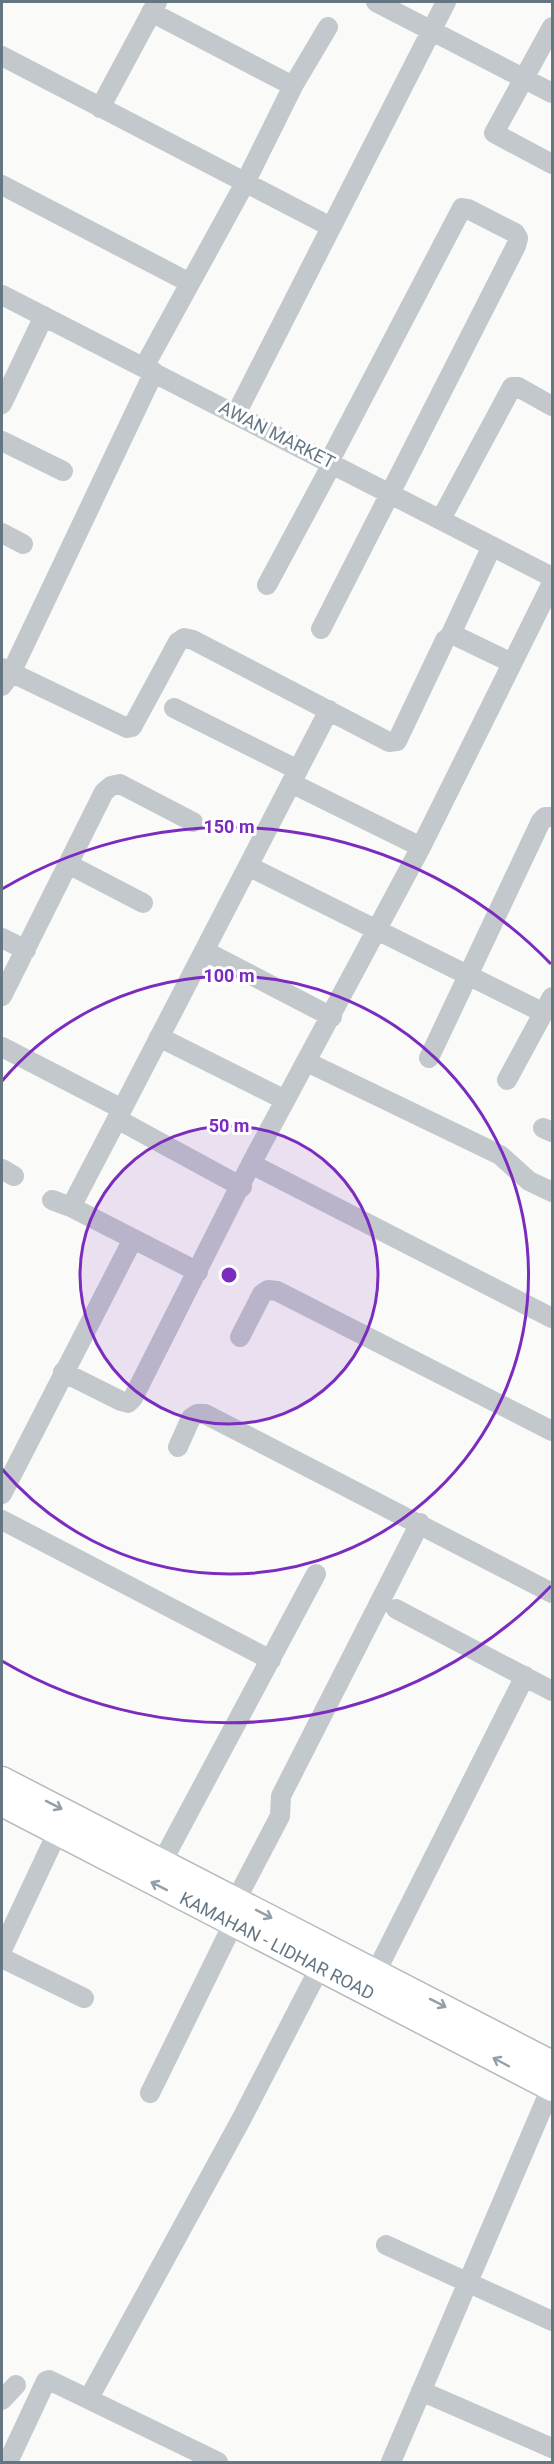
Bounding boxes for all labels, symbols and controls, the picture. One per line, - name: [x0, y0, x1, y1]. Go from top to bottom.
- street label: AWAN MARKET: [216, 396, 339, 473]
- text: 150 m: [203, 816, 255, 837]
- text: 100 m: [203, 965, 255, 986]
- text: 50 m: [209, 1115, 249, 1136]
- centre of rings: [219, 1265, 239, 1285]
- one-way arrow: [44, 1800, 62, 1812]
- one-way arrow: [151, 1879, 169, 1891]
- street label: KAMAHAN - LIDHAR ROAD: [176, 1887, 378, 2004]
- one-way arrow: [255, 1909, 273, 1920]
- one-way arrow: [428, 1998, 446, 2010]
- one-way arrow: [492, 2055, 510, 2067]

